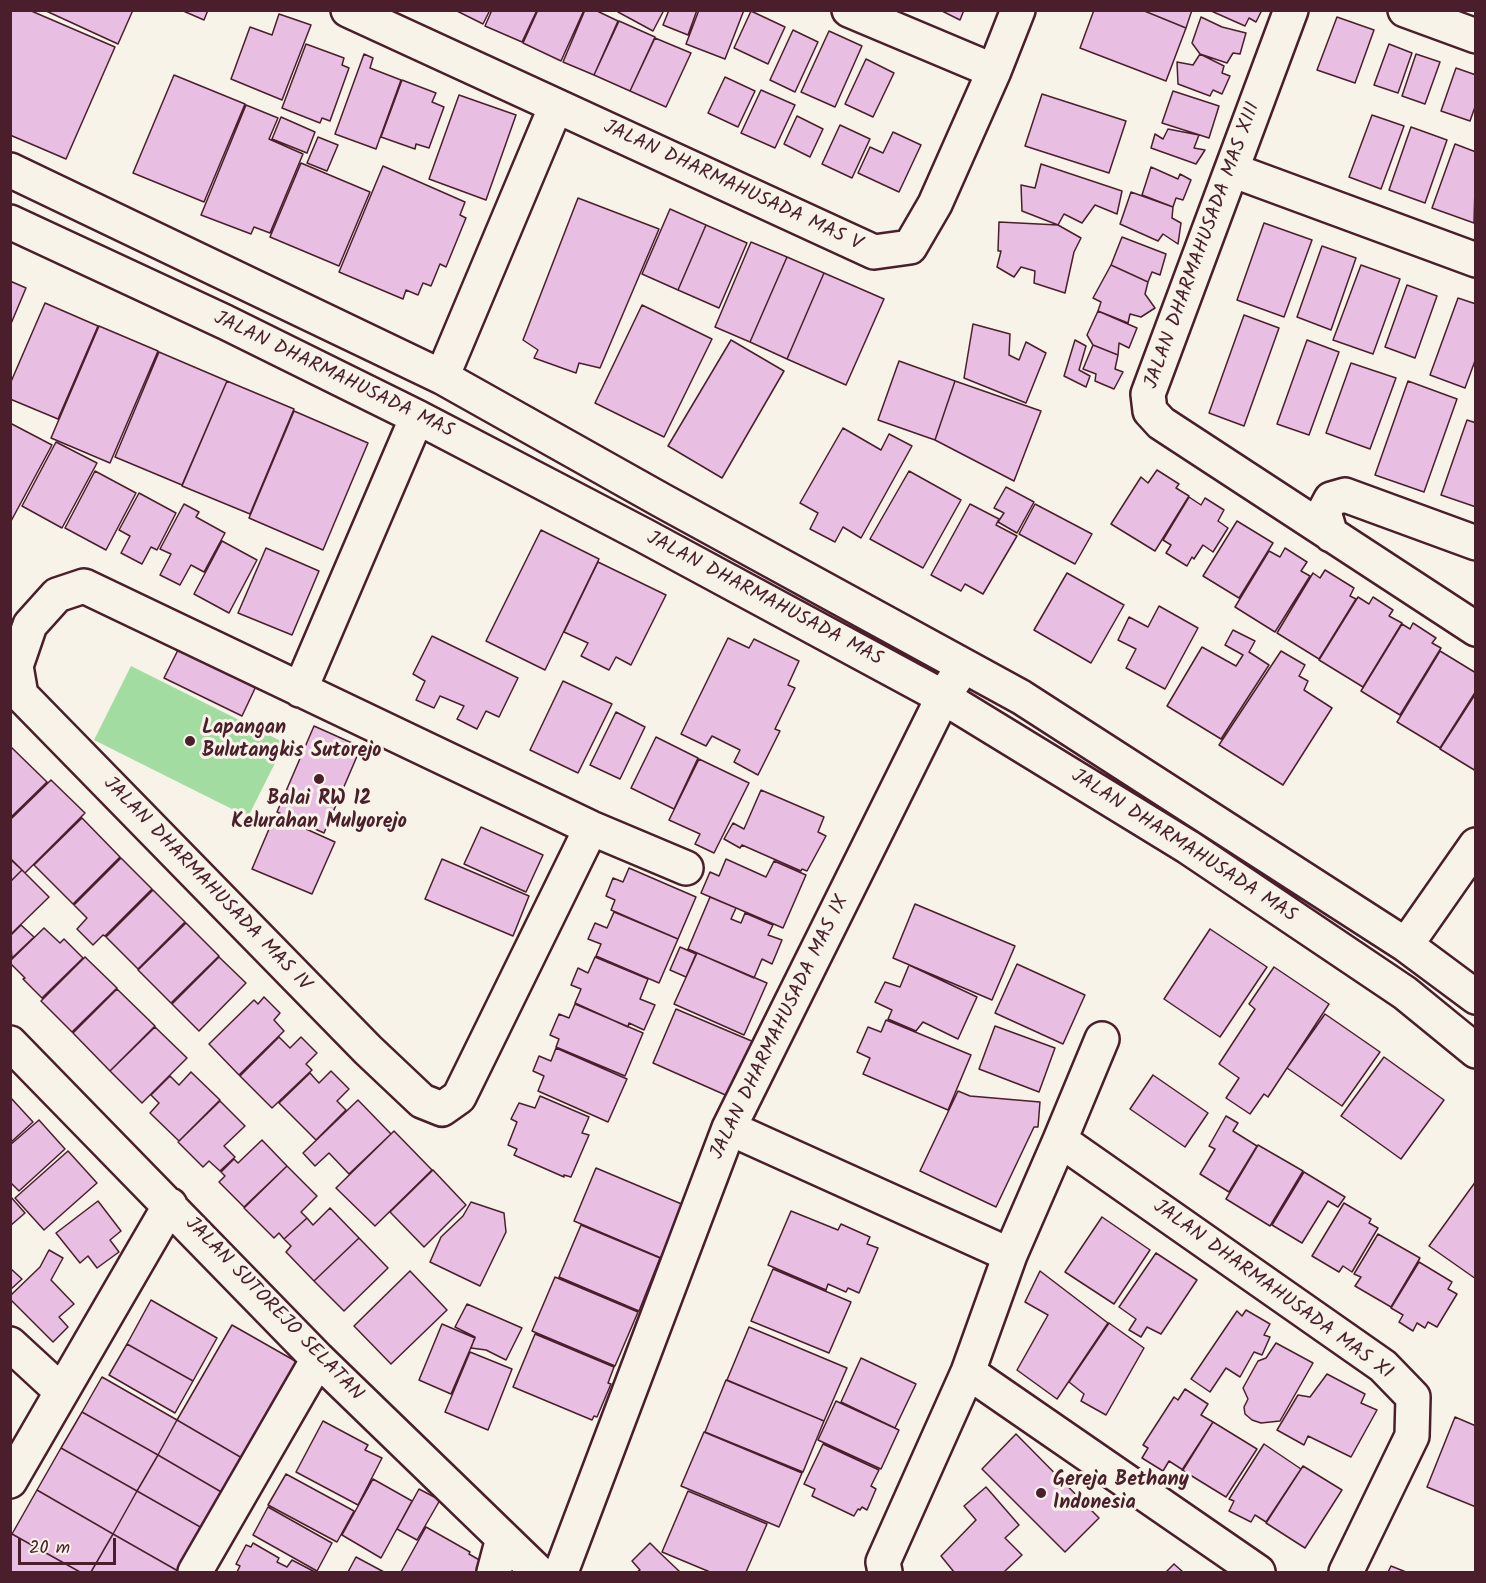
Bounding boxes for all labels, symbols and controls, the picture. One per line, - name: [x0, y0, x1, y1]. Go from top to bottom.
- street label: JALAN DHARMAHUSADA MAS XIII: [1141, 99, 1267, 393]
- street label: JALAN DHARMAHUSADA MAS V: [599, 116, 865, 258]
- street label: JALAN DHARMAHUSADA MAS: [209, 307, 457, 445]
- street label: JALAN DHARMAHUSADA MAS: [642, 527, 886, 673]
- place label: Lapangan Bulutangkis Sutorejo: [202, 718, 381, 765]
- marker: Lapangan Bulutangkis Sutorejo: [183, 734, 197, 748]
- street label: JALAN DHARMAHUSADA MAS: [1066, 765, 1300, 929]
- marker: Balai RW 12 Kelurahan Mulyorejo: [312, 772, 326, 786]
- street label: JALAN DHARMAHUSADA MAS IV: [97, 773, 315, 997]
- place label: Balai RW 12 Kelurahan Mulyorejo: [231, 789, 407, 836]
- street label: JALAN DHARMAHUSADA MAS IX: [706, 892, 856, 1164]
- street label: JALAN DHARMAHUSADA MAS XI: [1147, 1196, 1397, 1386]
- street label: JALAN SUTOREJO SELATAN: [179, 1213, 367, 1407]
- place label: Gereja Bethany Indonesia: [1053, 1470, 1189, 1517]
- marker: Gereja Bethany Indonesia: [1034, 1486, 1048, 1500]
- scale bar: [21, 1526, 118, 1564]
- text: 20 m: [29, 1534, 70, 1563]

